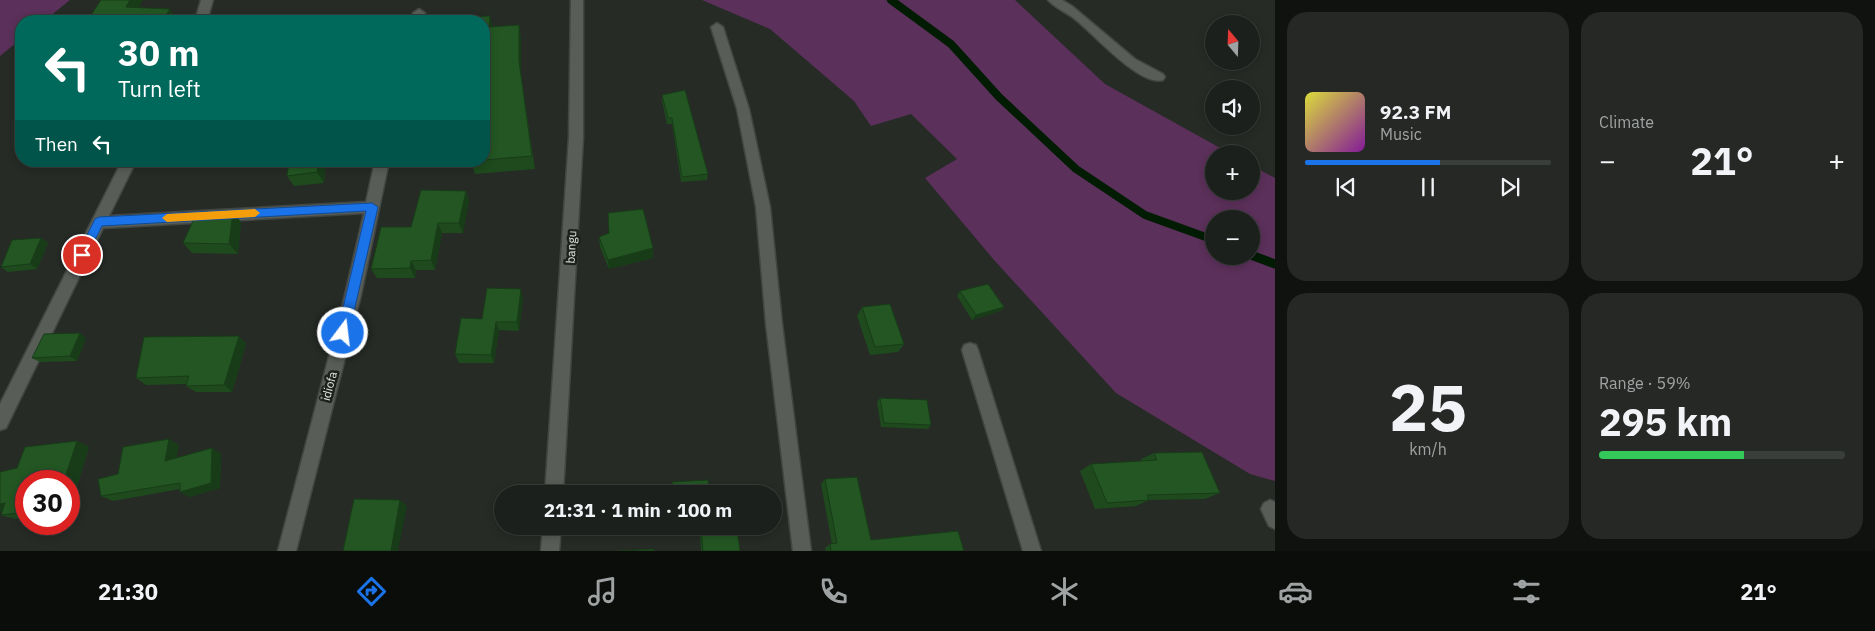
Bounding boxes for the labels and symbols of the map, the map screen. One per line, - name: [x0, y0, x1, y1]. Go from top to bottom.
- north arrow: [1205, 15, 1260, 70]
- street label: bangu: [563, 230, 579, 264]
- pin: [61, 234, 103, 276]
- position arrow: [316, 306, 368, 358]
- street label: idiofa: [318, 369, 340, 402]
- speed limit sign: 30: [15, 470, 80, 535]

